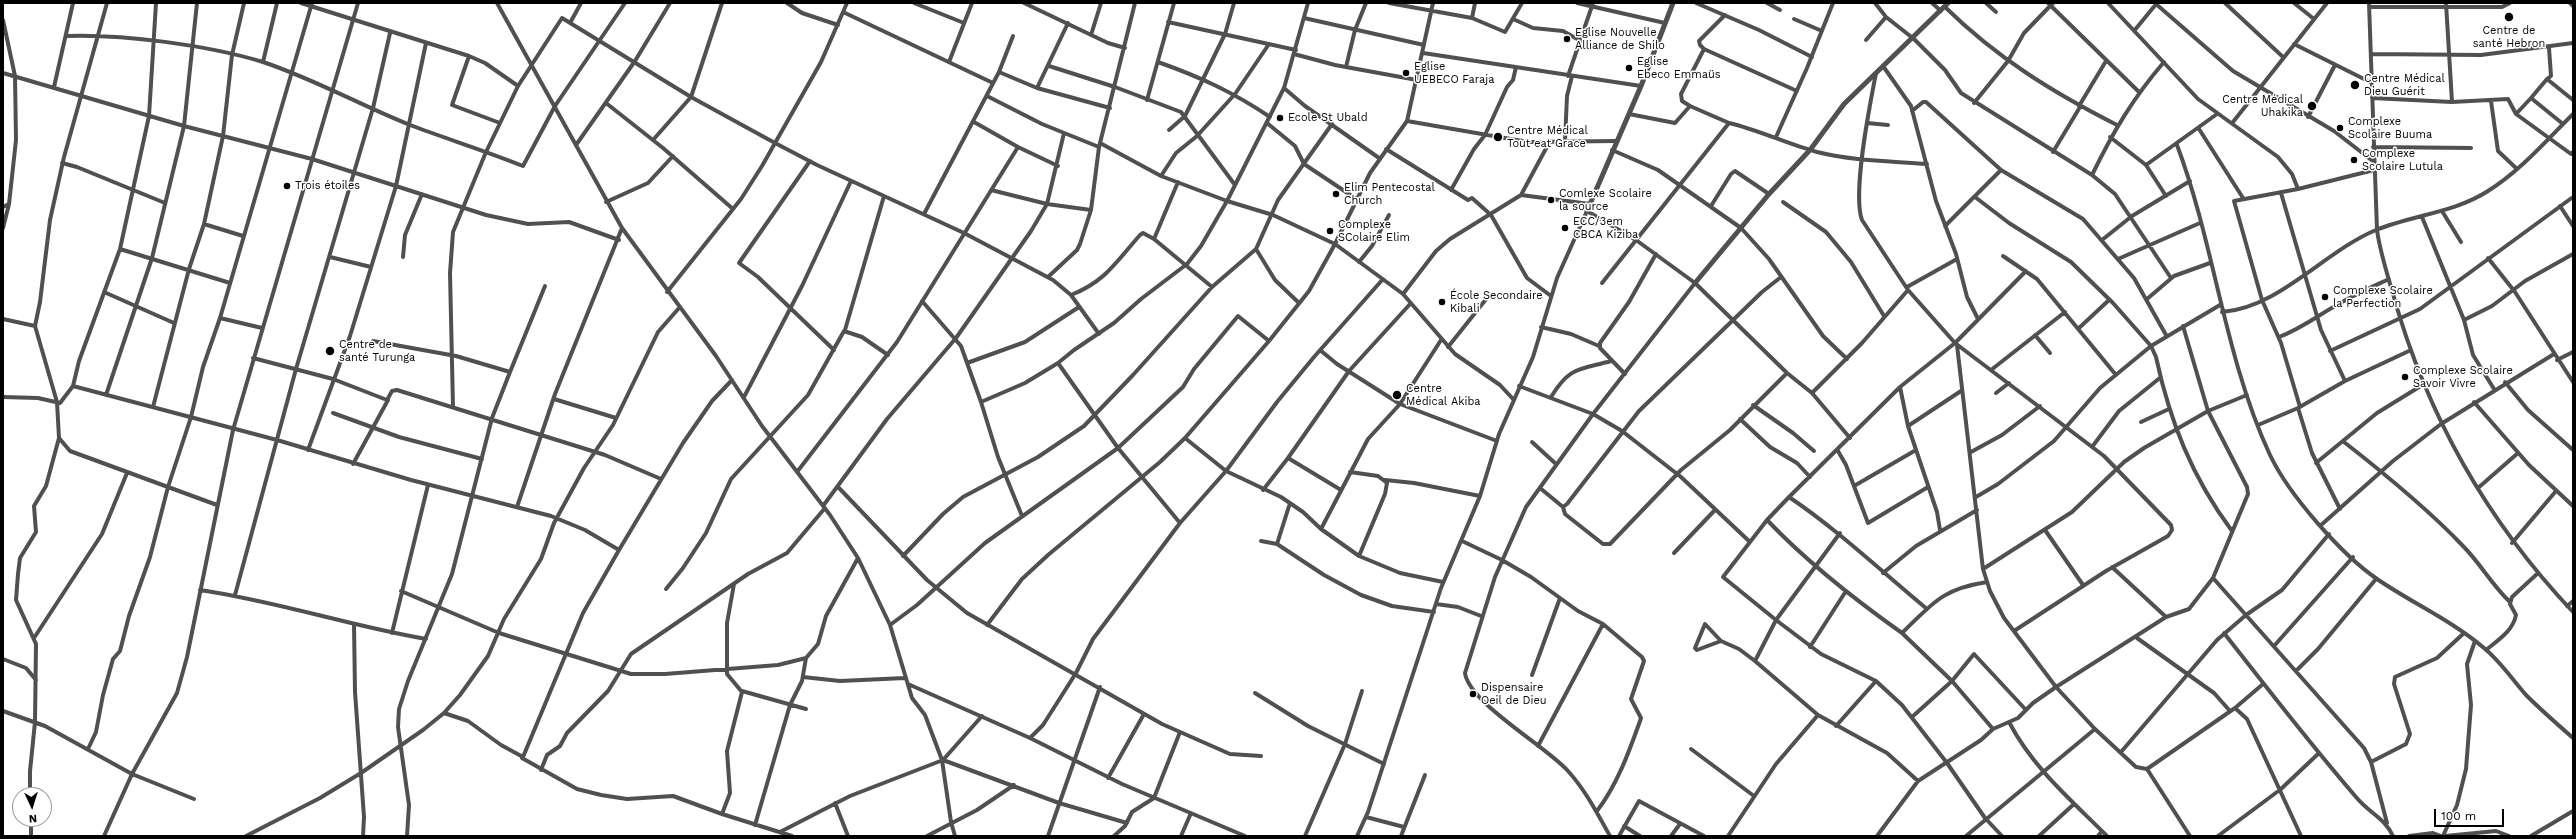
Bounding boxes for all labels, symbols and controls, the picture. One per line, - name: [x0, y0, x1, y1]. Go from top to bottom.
- marker: Centre de santé Hebron: [2503, 11, 2515, 23]
- place label: Centre de santé Hebron: [2473, 24, 2545, 50]
- place label: Eglise Nouvelle Alliance de Shilo: [1575, 26, 1665, 52]
- marker: Eglise Nouvelle Alliance de Shilo: [1562, 34, 1572, 44]
- place label: Eglise Ebeco Emmaüs: [1637, 55, 1721, 81]
- place label: Eglise UEBECO Faraja: [1414, 60, 1494, 86]
- marker: Eglise Ebeco Emmaüs: [1624, 63, 1634, 73]
- marker: Eglise UEBECO Faraja: [1401, 68, 1411, 78]
- place label: Centre Médical Dieu Guérit: [2364, 72, 2445, 98]
- marker: Centre Médical Dieu Guérit: [2349, 79, 2361, 91]
- place label: Centre Médical Uhakika: [2222, 93, 2303, 119]
- marker: Centre Médical Uhakika: [2306, 100, 2318, 112]
- place label: Ecole St Ubald: [1288, 111, 1368, 125]
- marker: Ecole St Ubald: [1275, 113, 1285, 123]
- place label: Complexe Scolaire Buuma: [2348, 115, 2432, 141]
- marker: Complexe Scolaire Buuma: [2335, 123, 2345, 133]
- place label: Centre Médical Tout eat Grace: [1507, 124, 1588, 150]
- marker: Centre Médical Tout eat Grace: [1492, 131, 1504, 143]
- place label: Complexe Scolaire Lutula: [2362, 147, 2443, 173]
- marker: Complexe Scolaire Lutula: [2349, 155, 2359, 165]
- place label: Trois étoiles: [295, 179, 360, 193]
- marker: Trois étoiles: [282, 181, 292, 191]
- place label: Elim Pentecostal Church: [1344, 181, 1435, 207]
- place label: Comlexe Scolaire la source: [1559, 187, 1652, 213]
- marker: Elim Pentecostal Church: [1331, 189, 1341, 199]
- marker: Comlexe Scolaire la source: [1546, 195, 1556, 205]
- place label: ECC/3em CBCA Kiziba: [1573, 215, 1638, 241]
- place label: Complexe SColaire Elim: [1338, 218, 1410, 244]
- marker: ECC/3em CBCA Kiziba: [1560, 223, 1570, 233]
- marker: Complexe SColaire Elim: [1325, 226, 1335, 236]
- place label: Complexe Scolaire la Perfection: [2333, 284, 2433, 310]
- place label: École Secondaire Kibali: [1450, 289, 1543, 315]
- marker: Complexe Scolaire la Perfection: [2320, 292, 2330, 302]
- marker: École Secondaire Kibali: [1437, 297, 1447, 307]
- place label: Centre de santé Turunga: [339, 338, 415, 364]
- marker: Centre de santé Turunga: [324, 345, 336, 357]
- place label: Complexe Scolaire Savoir Vivre: [2413, 364, 2513, 390]
- marker: Complexe Scolaire Savoir Vivre: [2400, 372, 2410, 382]
- place label: Centre Médical Akiba: [1406, 382, 1481, 408]
- marker: Centre Médical Akiba: [1391, 389, 1403, 401]
- place label: Dispensaire Oeil de Dieu: [1481, 681, 1547, 707]
- marker: Dispensaire Oeil de Dieu: [1468, 689, 1478, 699]
- north arrow: [12, 787, 52, 827]
- scale bar: [2436, 801, 2506, 827]
- text: 100 m: [2441, 809, 2476, 823]
- text: N: [28, 812, 37, 825]

